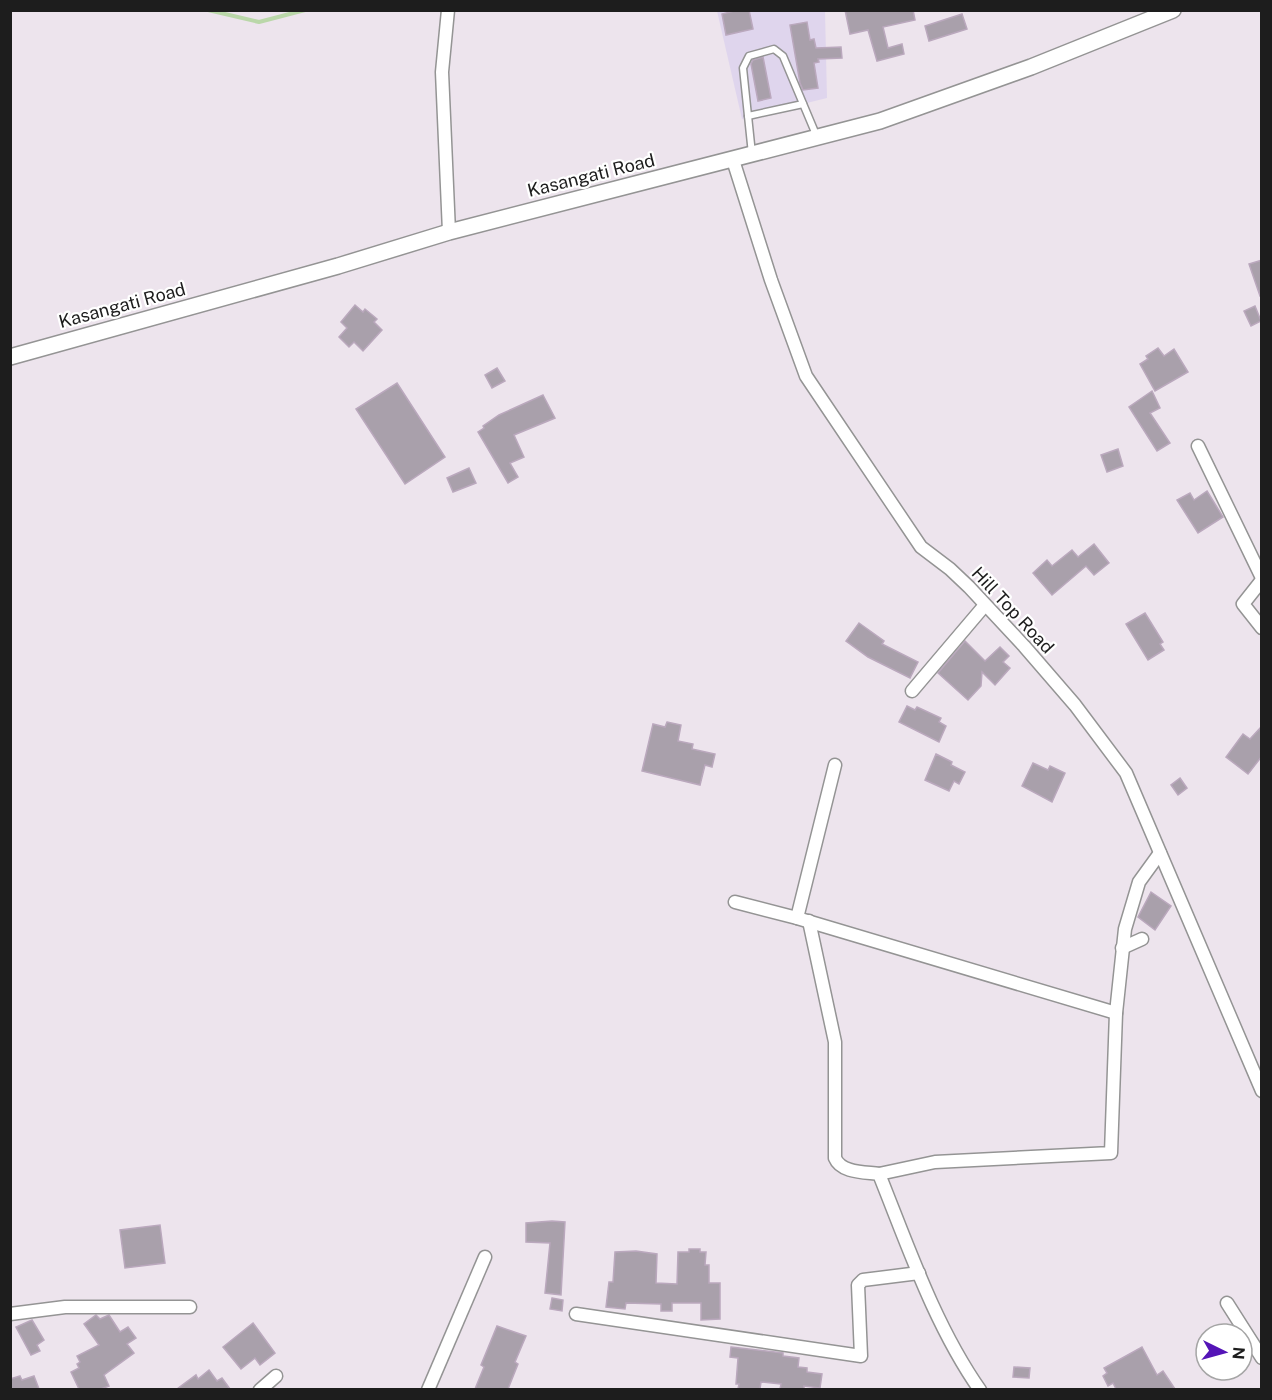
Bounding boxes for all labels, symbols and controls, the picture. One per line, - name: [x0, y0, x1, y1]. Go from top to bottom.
- street label: Kasangati Road: [525, 149, 657, 201]
- street label: Kasangati Road: [56, 278, 188, 332]
- street label: Hill Top Road: [968, 562, 1058, 658]
- north arrow: [1194, 1322, 1254, 1382]
- text: N: [1228, 1346, 1248, 1360]

